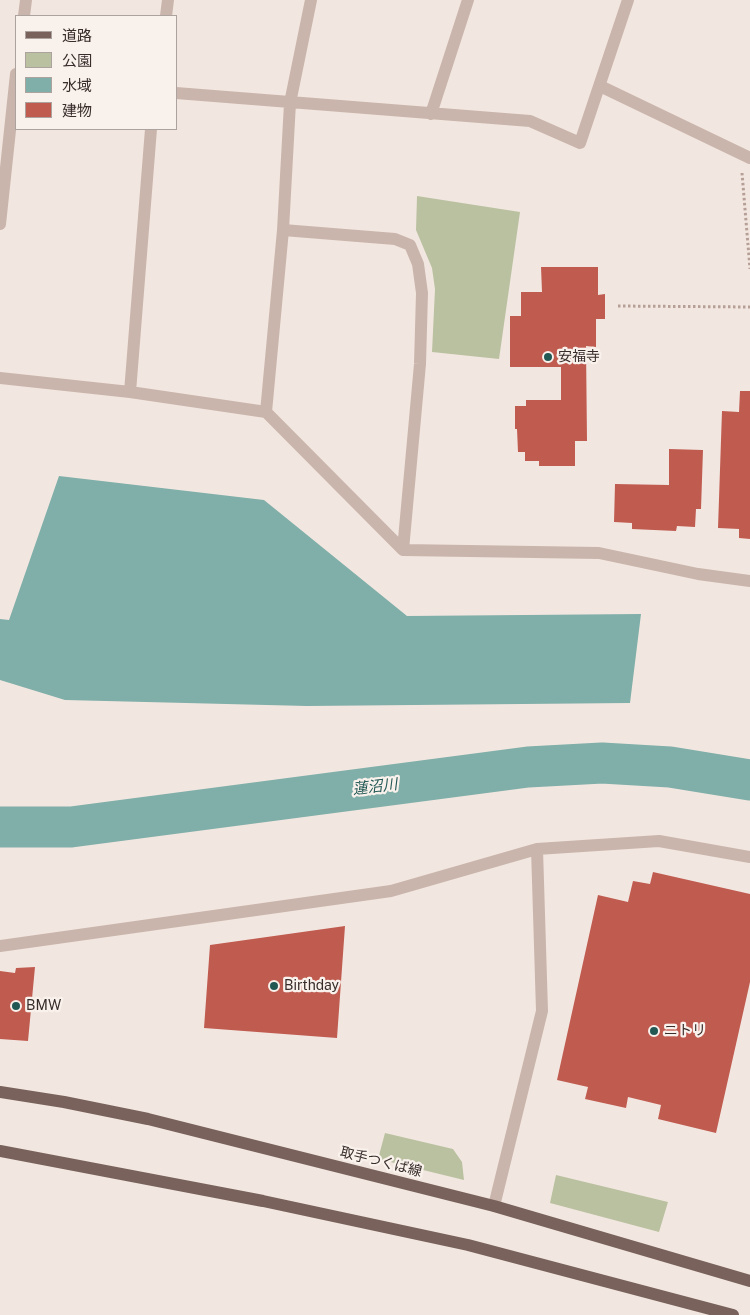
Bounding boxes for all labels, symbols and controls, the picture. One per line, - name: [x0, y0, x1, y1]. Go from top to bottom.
- legend: [15, 15, 178, 130]
- text: 道路: [62, 27, 92, 44]
- text: 公園: [62, 52, 92, 69]
- text: 水域: [62, 77, 92, 94]
- text: 建物: [62, 102, 92, 119]
- place label: 安福寺: [558, 349, 600, 365]
- marker: 安福寺: [542, 351, 554, 363]
- water label: 蓮沼川: [352, 775, 398, 799]
- place label: Birthday: [284, 978, 339, 994]
- marker: Birthday: [268, 980, 280, 992]
- place label: BMW: [26, 998, 61, 1014]
- marker: BMW: [10, 1000, 22, 1012]
- place label: ニトリ: [664, 1023, 706, 1039]
- marker: ニトリ: [648, 1025, 660, 1037]
- street label: 取手つくば線: [338, 1144, 424, 1180]

